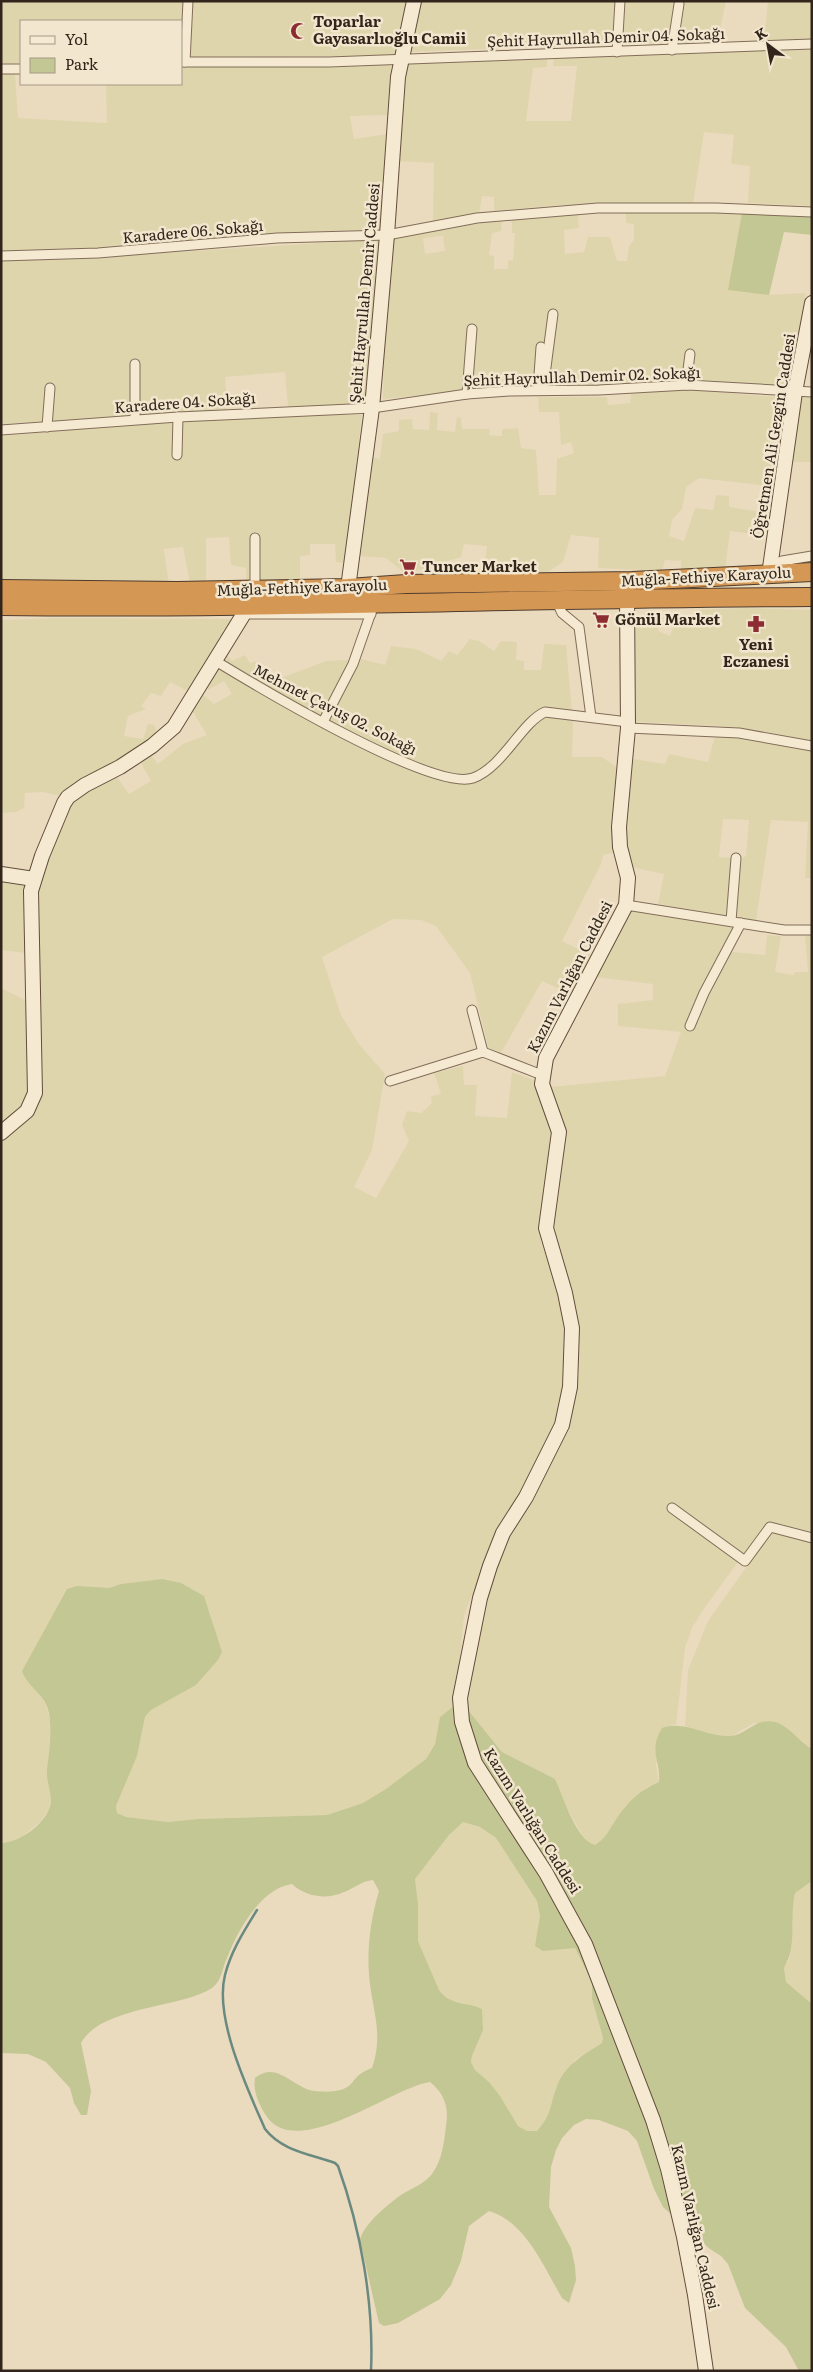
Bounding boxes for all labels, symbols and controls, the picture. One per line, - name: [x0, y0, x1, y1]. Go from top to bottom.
- place label: Toparlar Gayasarlıoğlu Camii: [313, 9, 467, 49]
- legend: [20, 20, 182, 85]
- north arrow: [743, 20, 793, 70]
- mosque icon: Toparlar Gayasarlıoğlu Camii: [289, 21, 309, 41]
- street label: Şehit Hayrullah Demir 04. Sokağı: [487, 21, 725, 52]
- text: K: [751, 22, 771, 45]
- text: Yol: [65, 27, 88, 50]
- text: Park: [65, 52, 99, 75]
- street label: Şehit Hayrullah Demir Caddesi: [342, 182, 385, 404]
- street label: Karadere 06. Sokağı: [121, 213, 264, 248]
- street label: Öğretmen Ali Gezgin Caddesi: [745, 332, 800, 540]
- street label: Şehit Hayrullah Demir 02. Sokağı: [463, 360, 701, 391]
- street label: Karadere 04. Sokağı: [113, 385, 256, 418]
- place label: Tuncer Market: [422, 554, 537, 577]
- supermarket icon: Tuncer Market: [398, 557, 418, 577]
- street label: Muğla-Fethiye Karayolu: [620, 560, 792, 591]
- street label: Muğla-Fethiye Karayolu: [216, 572, 388, 601]
- place label: Gönül Market: [615, 607, 721, 630]
- supermarket icon: Gönül Market: [591, 610, 611, 630]
- pharmacy icon: Yeni Eczanesi: [746, 614, 766, 634]
- place label: Yeni Eczanesi: [723, 632, 790, 672]
- street label: Mehmet Çavuş 02. Sokağı: [250, 657, 422, 760]
- street label: Kazım Varlığan Caddesi: [520, 896, 617, 1057]
- street label: Kazım Varlığan Caddesi: [479, 1743, 588, 1898]
- street label: Kazım Varlığan Caddesi: [666, 2142, 727, 2311]

